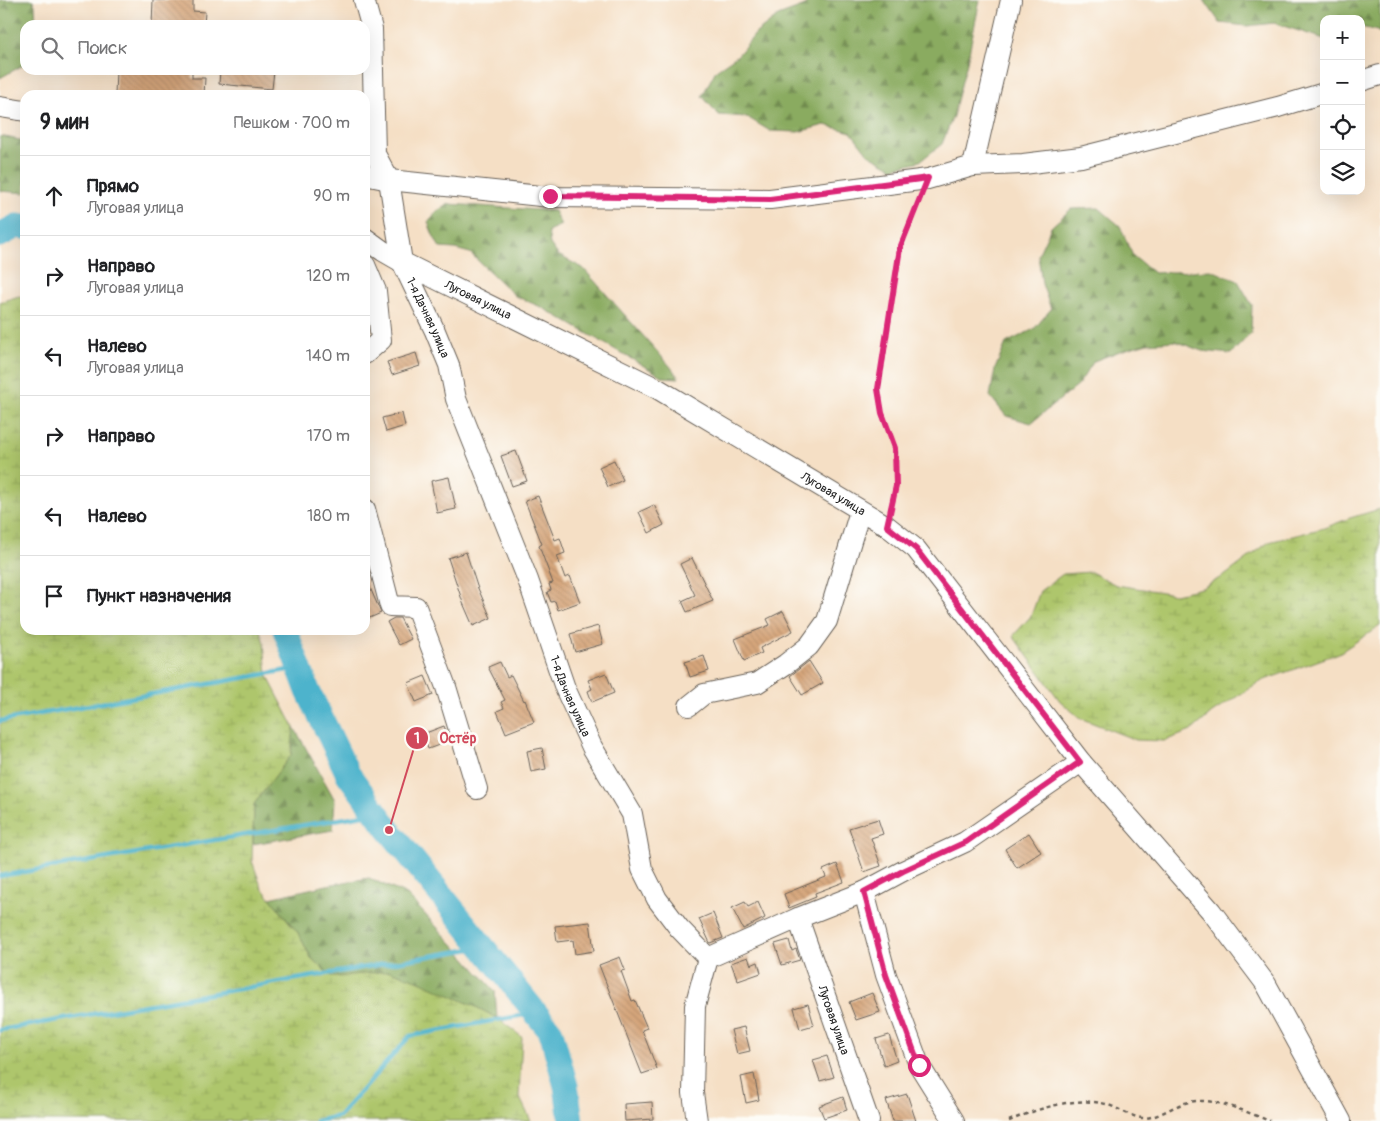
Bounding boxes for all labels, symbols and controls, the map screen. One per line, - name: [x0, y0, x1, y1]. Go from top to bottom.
- map controls: [1320, 15, 1365, 195]
- button: +: [1320, 15, 1365, 60]
- search box: [20, 20, 370, 75]
- icon: search: [38, 34, 66, 62]
- text: Поиск: [78, 36, 128, 60]
- button: −: [1320, 60, 1365, 105]
- button: locate: [1320, 105, 1365, 150]
- text: 9 мин: [40, 109, 89, 136]
- text: Пешком · 700 m: [234, 113, 350, 133]
- button: layers: [1320, 150, 1365, 195]
- text: Прямо: [87, 174, 139, 198]
- icon: ahead: [40, 182, 68, 210]
- route end: [539, 185, 562, 208]
- text: 90 m: [313, 186, 350, 206]
- text: Луговая улица: [87, 198, 184, 218]
- text: Направо: [87, 254, 155, 278]
- icon: right: [40, 262, 68, 290]
- text: 120 m: [306, 266, 350, 286]
- street label: 1-я Дачная улица: [403, 275, 452, 360]
- street label: Луговая улица: [441, 277, 514, 323]
- text: Луговая улица: [87, 278, 184, 298]
- text: Налево: [87, 334, 147, 358]
- icon: left: [40, 342, 68, 370]
- text: 140 m: [306, 346, 350, 366]
- text: Луговая улица: [87, 358, 184, 378]
- icon: right: [40, 422, 68, 450]
- text: Направо: [87, 424, 155, 448]
- text: 170 m: [307, 426, 350, 446]
- street label: Луговая улица: [797, 469, 868, 519]
- icon: left: [40, 502, 68, 530]
- text: Налево: [87, 504, 147, 528]
- text: 180 m: [307, 506, 350, 526]
- icon: arrive: [40, 582, 68, 610]
- text: Пункт назначения: [87, 584, 231, 608]
- street label: 1-я Дачная улица: [546, 654, 593, 740]
- callout: Остёр: [404, 723, 486, 752]
- text: 1: [414, 729, 420, 748]
- text: Остёр: [440, 730, 477, 747]
- street label: Луговая улица: [814, 982, 852, 1057]
- route start: [908, 1054, 931, 1077]

